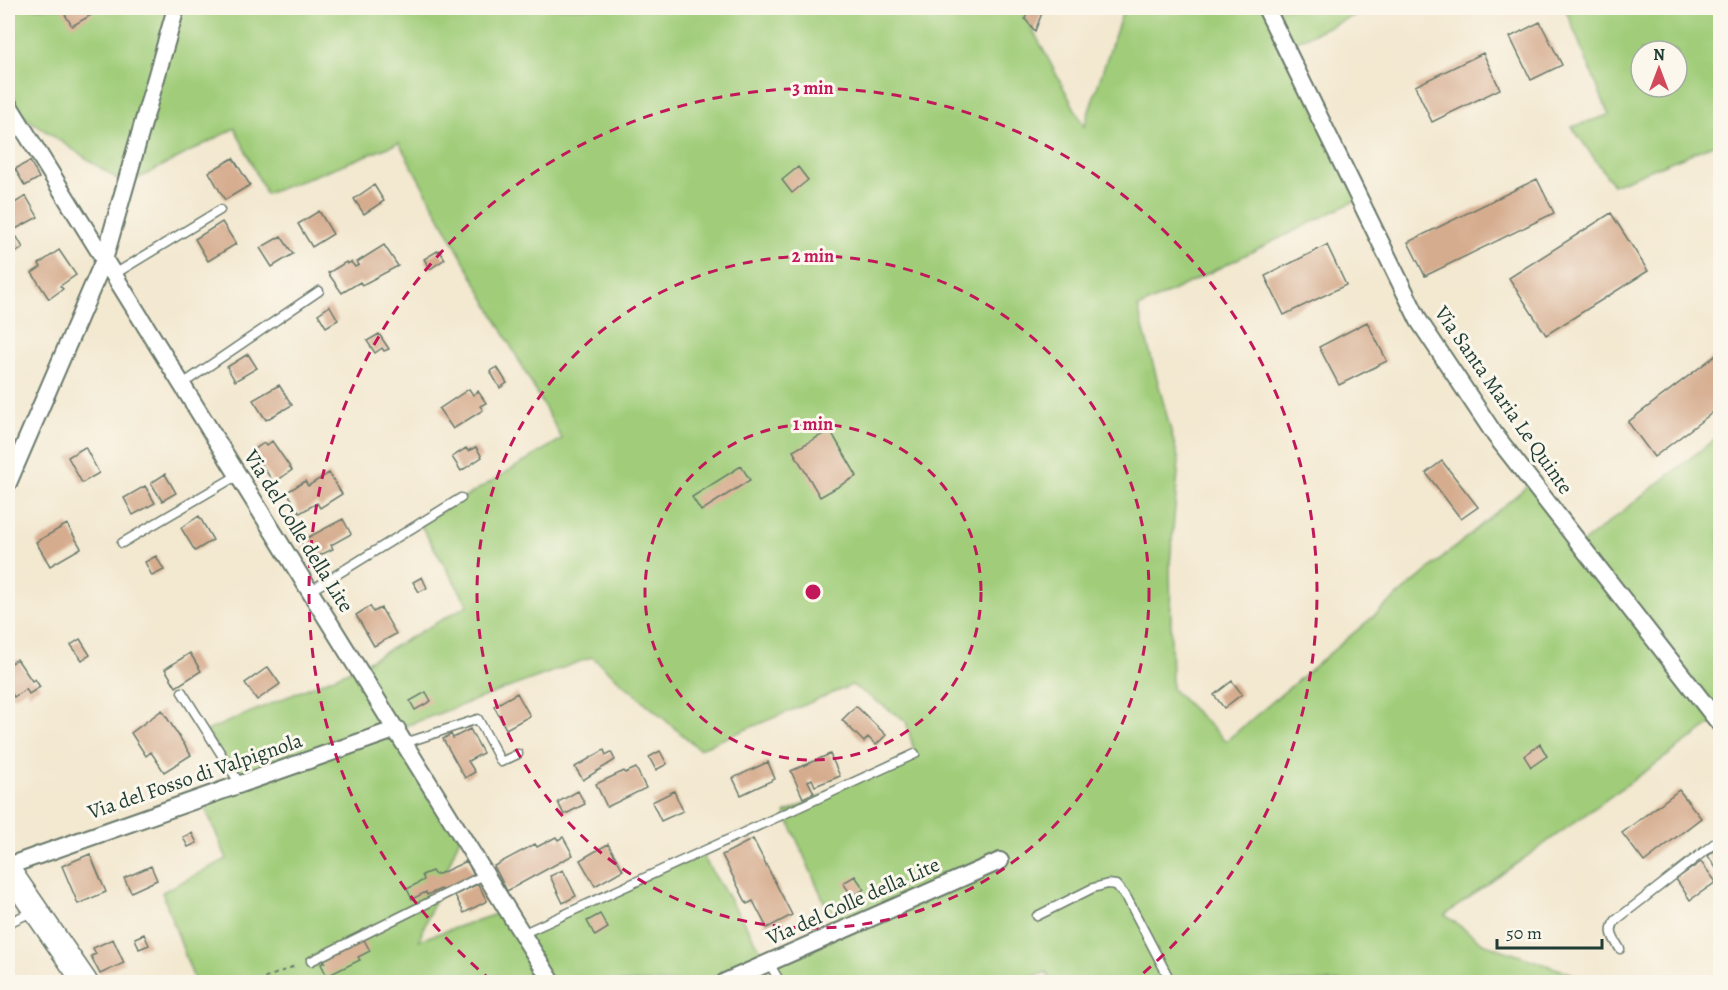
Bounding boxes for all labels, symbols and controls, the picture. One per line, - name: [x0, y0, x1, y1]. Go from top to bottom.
- north arrow: [1629, 39, 1689, 99]
- text: N: [1653, 44, 1665, 66]
- text: 3 min: [792, 76, 834, 100]
- text: 2 min: [792, 244, 834, 268]
- street label: Via Santa Maria Le Quinte: [1428, 299, 1580, 500]
- text: 1 min: [793, 412, 833, 436]
- street label: Via del Colle della Lite: [237, 444, 360, 618]
- centre of rings: [803, 582, 823, 602]
- street label: Via del Fosso di Valpignola: [83, 726, 306, 826]
- street label: Via del Colle della Lite: [761, 850, 944, 952]
- scale bar: [1497, 912, 1602, 950]
- text: 50 m: [1506, 921, 1542, 945]

